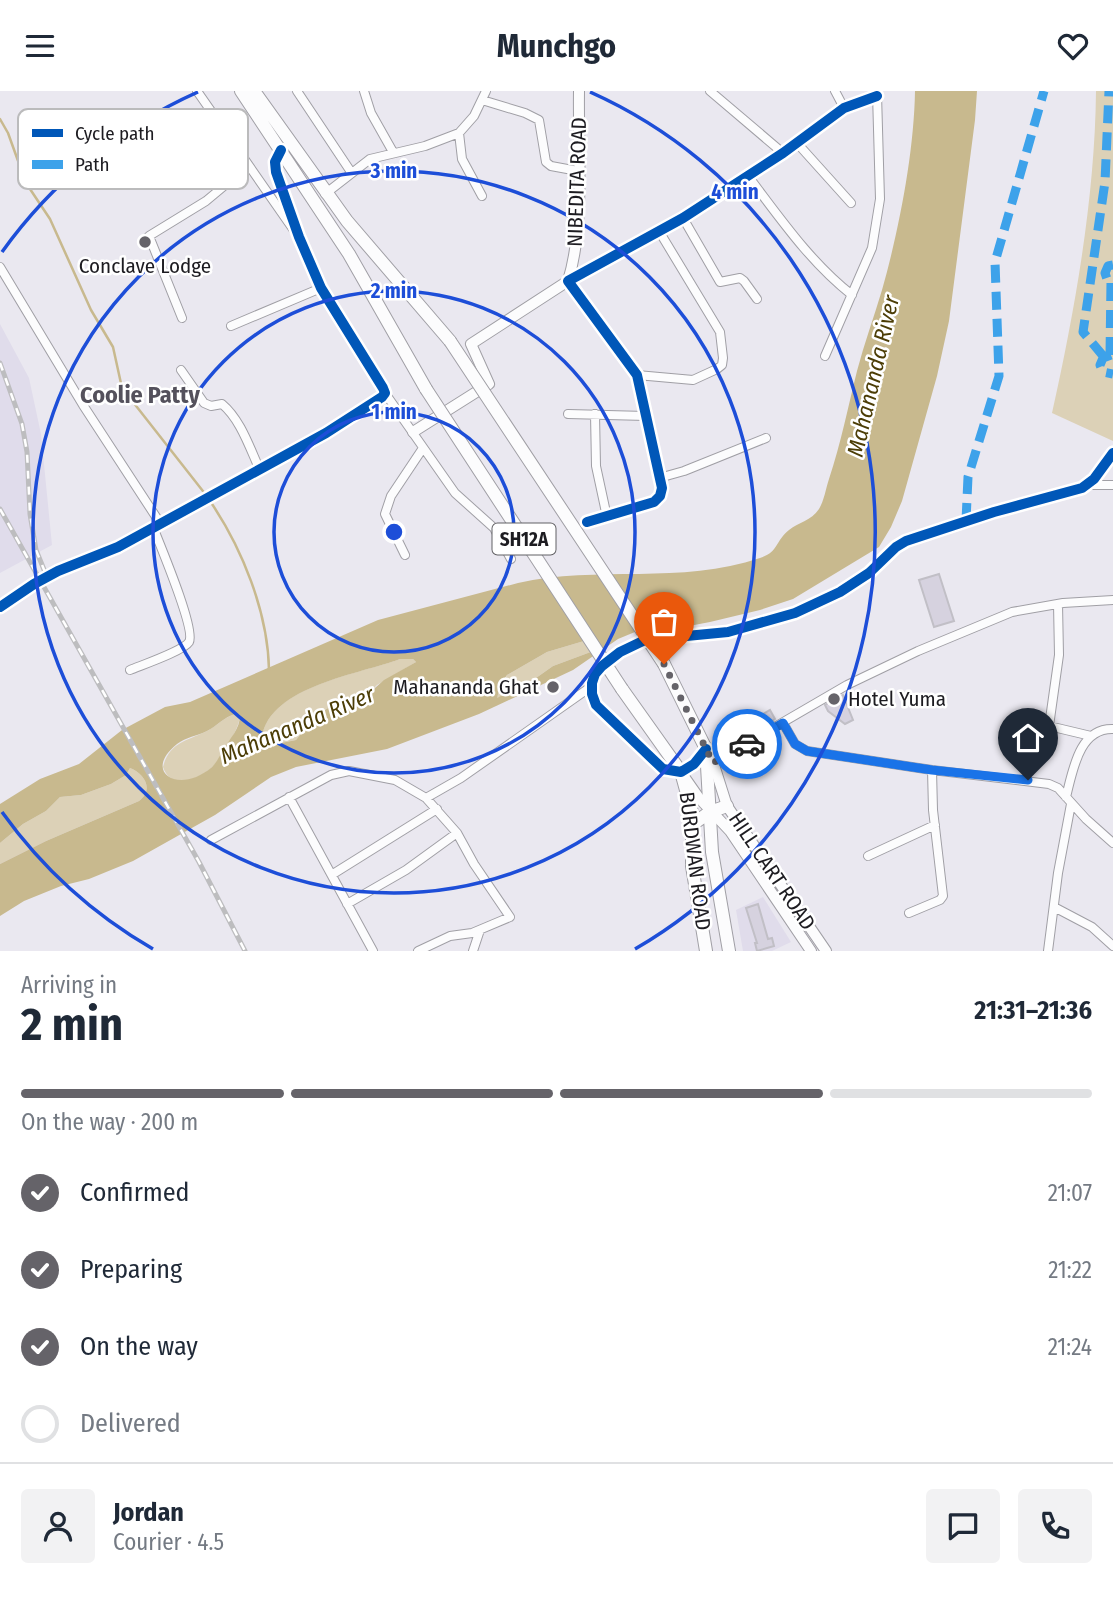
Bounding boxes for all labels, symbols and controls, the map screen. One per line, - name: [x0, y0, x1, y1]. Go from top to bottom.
- icon: menu: [21, 27, 59, 65]
- text: Munchgo: [497, 27, 616, 65]
- icon: heart: [1054, 27, 1092, 65]
- legend: [18, 109, 248, 189]
- street label: NIBEDITA ROAD: [562, 117, 592, 247]
- text: Cycle path: [75, 122, 154, 145]
- text: Path: [75, 153, 110, 176]
- text: 3 min: [370, 158, 417, 184]
- text: 4 min: [711, 179, 759, 205]
- marker: Conclave Lodge: [137, 234, 153, 250]
- place label: Conclave Lodge: [79, 253, 211, 279]
- text: 2 min: [370, 278, 417, 304]
- water label: Mahananda River: [841, 292, 905, 459]
- district label: Coolie Patty: [80, 381, 200, 409]
- text: 1 min: [371, 399, 417, 425]
- centre of rings: [382, 520, 406, 544]
- road number: SH12A: [492, 523, 556, 554]
- pin: [634, 592, 694, 664]
- icon: bag: [645, 603, 683, 641]
- place label: Mahananda Ghat: [393, 674, 539, 700]
- marker: Mahananda Ghat: [545, 679, 561, 695]
- water label: Mahananda River: [216, 680, 379, 770]
- place label: Hotel Yuma: [848, 686, 946, 712]
- marker: Hotel Yuma: [826, 691, 842, 707]
- pin: [998, 708, 1058, 780]
- courier: [712, 709, 782, 779]
- icon: home: [1009, 719, 1047, 757]
- icon: car: [728, 725, 766, 763]
- street label: BURDWAN ROAD: [674, 790, 716, 932]
- street label: HILL CART ROAD: [723, 807, 821, 935]
- text: Arriving in: [21, 971, 117, 999]
- text: 21:31–21:36: [974, 995, 1092, 1026]
- text: 2 min: [21, 997, 123, 1052]
- text: On the way · 200 m: [21, 1108, 198, 1136]
- icon: check: [21, 1174, 59, 1212]
- text: Confirmed: [80, 1177, 190, 1208]
- text: 21:07: [1048, 1179, 1092, 1207]
- icon: check: [21, 1251, 59, 1289]
- text: Preparing: [80, 1254, 182, 1285]
- text: 21:22: [1048, 1256, 1092, 1284]
- icon: check: [21, 1328, 59, 1366]
- text: On the way: [80, 1331, 198, 1362]
- text: 21:24: [1048, 1333, 1092, 1361]
- text: Delivered: [80, 1408, 181, 1439]
- button: person: [21, 1489, 95, 1563]
- button: chat: [926, 1489, 1000, 1563]
- button: phone: [1018, 1489, 1092, 1563]
- text: Jordan: [113, 1497, 184, 1528]
- text: Courier · 4.5: [113, 1528, 224, 1556]

